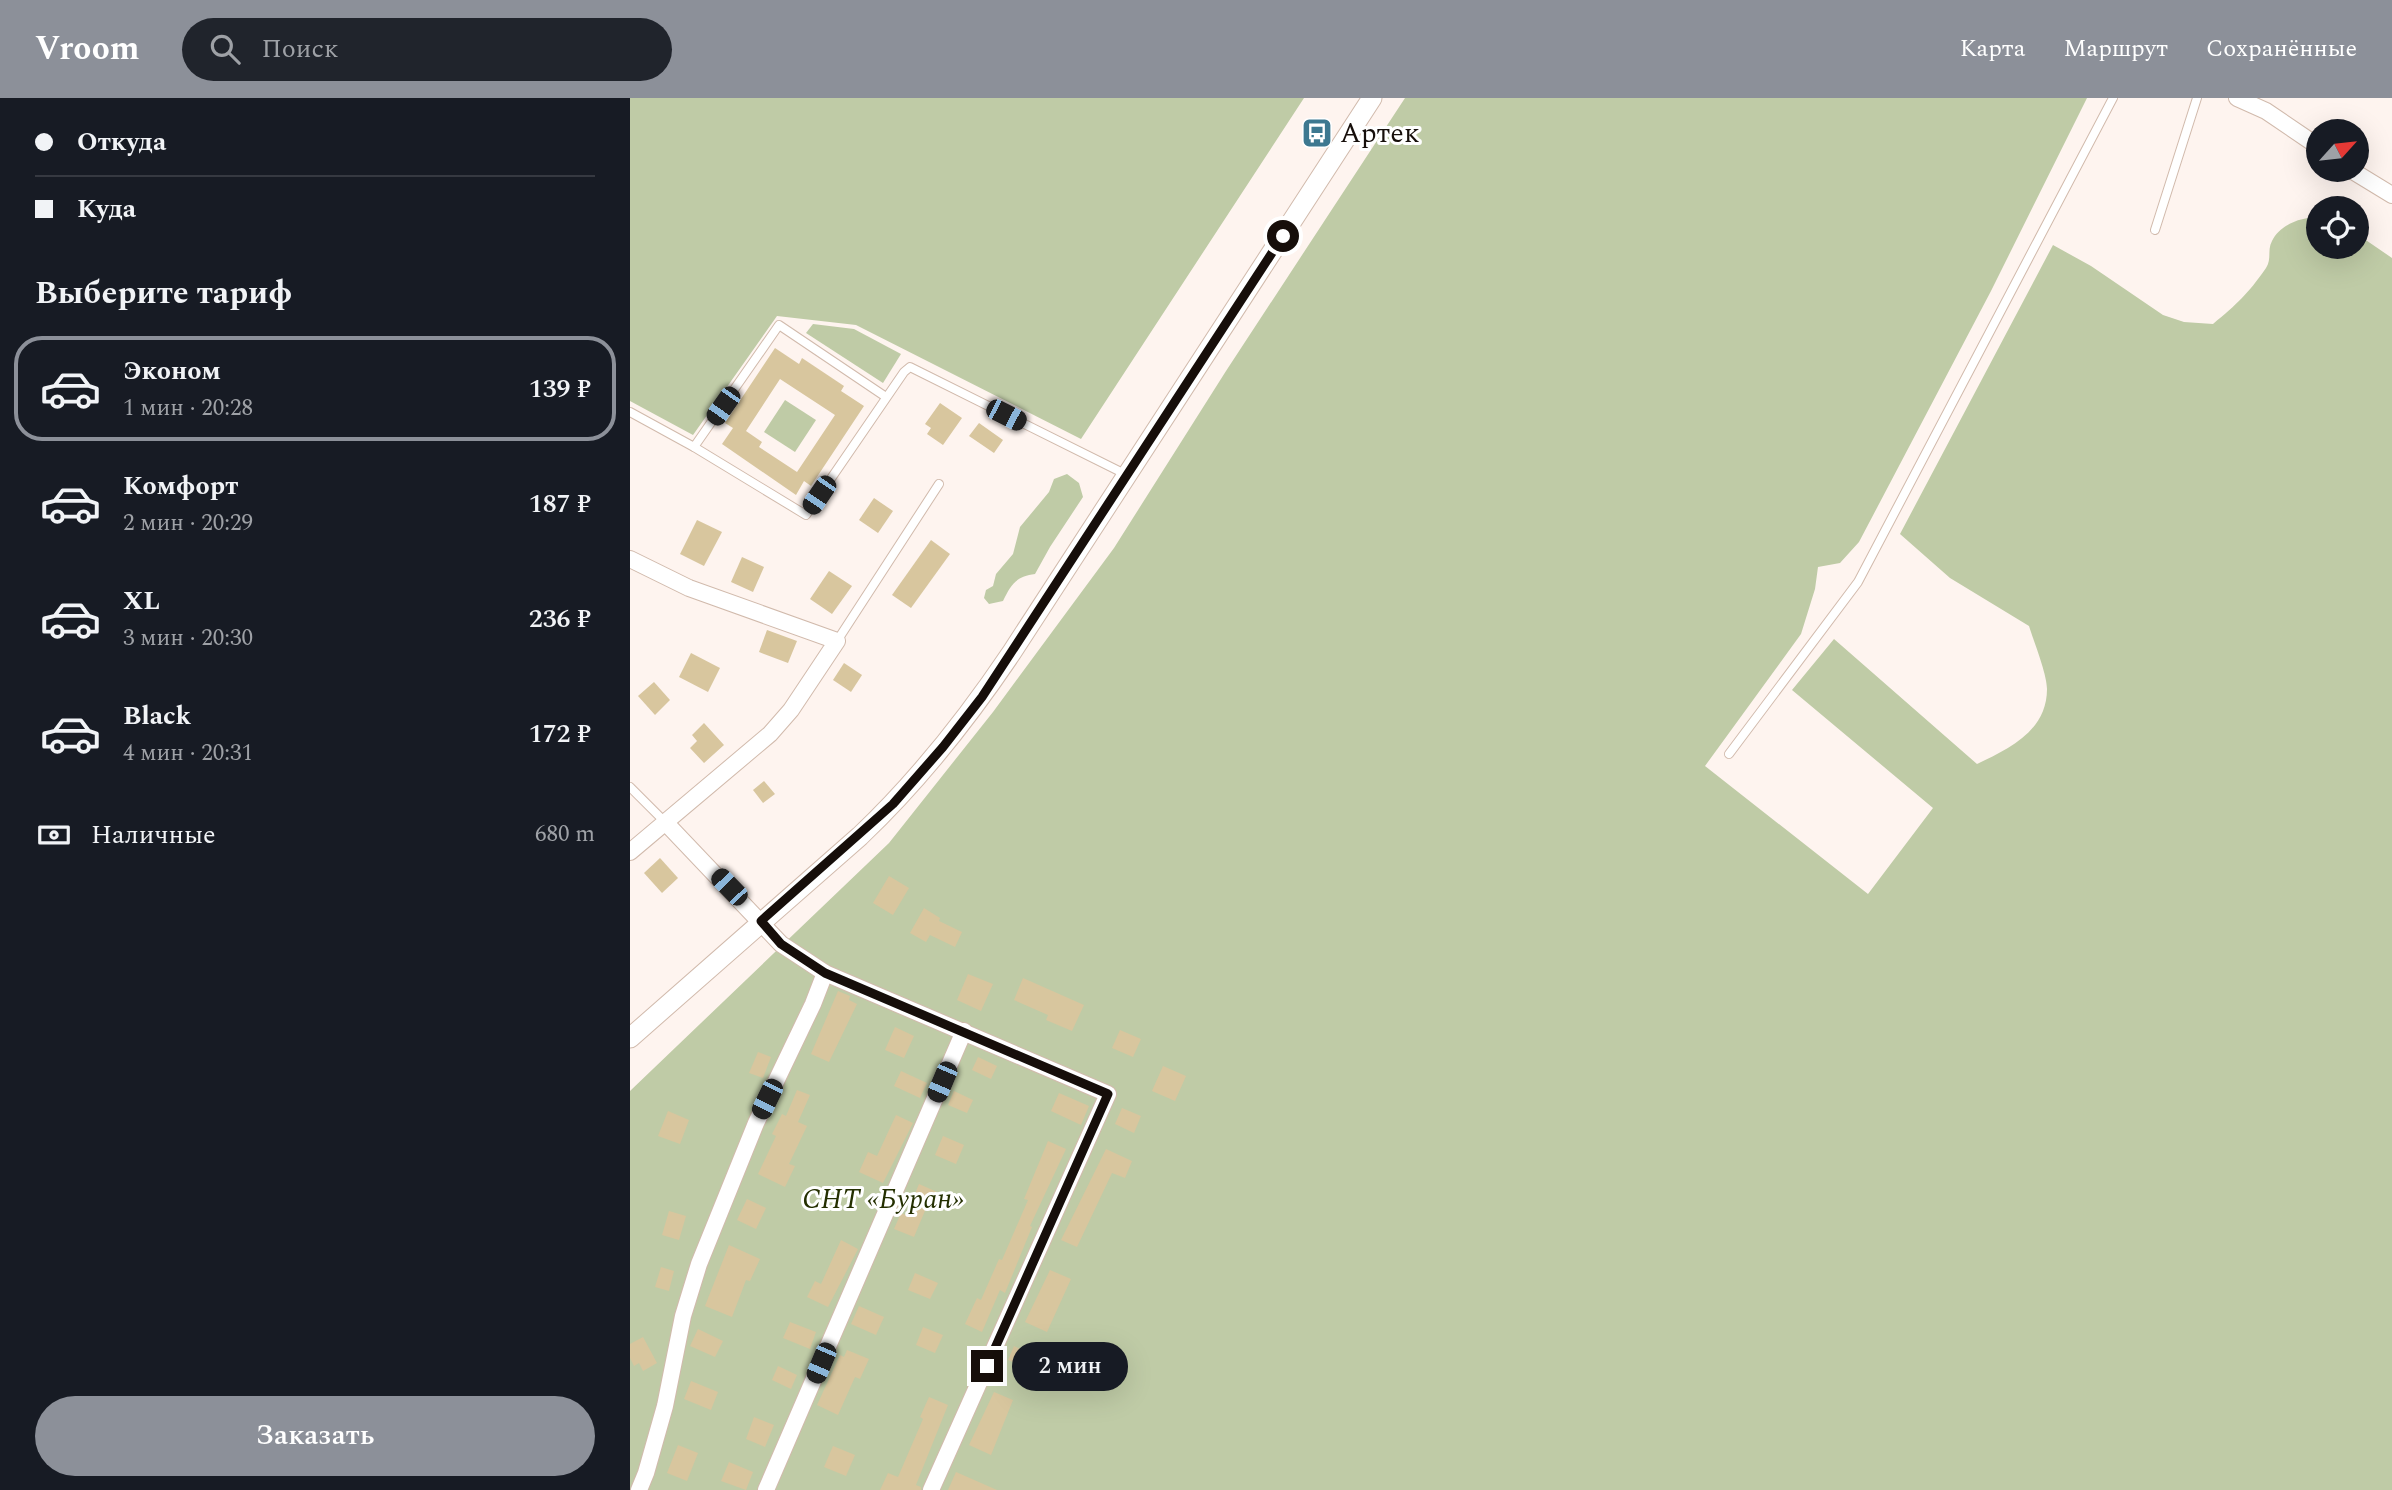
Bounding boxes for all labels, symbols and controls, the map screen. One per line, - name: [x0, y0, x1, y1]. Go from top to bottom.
- search box: [182, 18, 672, 81]
- text: Vroom: [35, 24, 140, 74]
- text: Поиск: [262, 29, 338, 69]
- icon: search: [206, 30, 244, 68]
- text: Карта: [1960, 31, 2025, 67]
- text: Маршрут: [2063, 31, 2168, 67]
- text: Сохранённые: [2206, 31, 2357, 67]
- place label: Артек: [1340, 112, 1420, 155]
- bus stop icon: Артек: [1300, 116, 1334, 150]
- north arrow: [2306, 119, 2370, 182]
- map controls: [2306, 119, 2369, 259]
- text: Откуда: [77, 122, 166, 162]
- text: Куда: [77, 189, 136, 229]
- button: locate: [2306, 196, 2369, 259]
- route start: [1267, 220, 1299, 252]
- text: Выберите тариф: [35, 269, 292, 318]
- text: Эконом: [123, 351, 221, 391]
- icon: car: [39, 357, 102, 420]
- text: 139 ₽: [529, 369, 591, 409]
- car: [703, 383, 744, 429]
- text: 1 мин · 20:28: [123, 391, 253, 426]
- car: [983, 396, 1030, 434]
- text: Комфорт: [123, 466, 238, 506]
- icon: car: [39, 472, 102, 535]
- car: [799, 472, 840, 518]
- text: 187 ₽: [529, 484, 591, 524]
- text: 2 мин · 20:29: [123, 506, 253, 541]
- text: XL: [123, 581, 160, 621]
- icon: car: [39, 587, 102, 650]
- text: 236 ₽: [529, 599, 591, 639]
- text: 3 мин · 20:30: [123, 621, 253, 656]
- text: Black: [123, 696, 191, 736]
- icon: car: [39, 702, 102, 765]
- text: 172 ₽: [529, 714, 591, 754]
- text: 4 мин · 20:31: [123, 736, 253, 771]
- text: Наличные: [91, 815, 216, 855]
- icon: cash: [35, 816, 73, 854]
- text: 680 m: [535, 817, 595, 852]
- car: [707, 865, 752, 909]
- car: [925, 1059, 960, 1105]
- car: [749, 1076, 786, 1122]
- park label: СНТ «Буран»: [802, 1178, 964, 1221]
- car: [804, 1340, 839, 1386]
- callout: 2 мин: [1012, 1342, 1127, 1390]
- text: 2 мин: [1038, 1349, 1102, 1384]
- route end: [971, 1350, 1003, 1382]
- button: Заказать: [35, 1396, 595, 1476]

